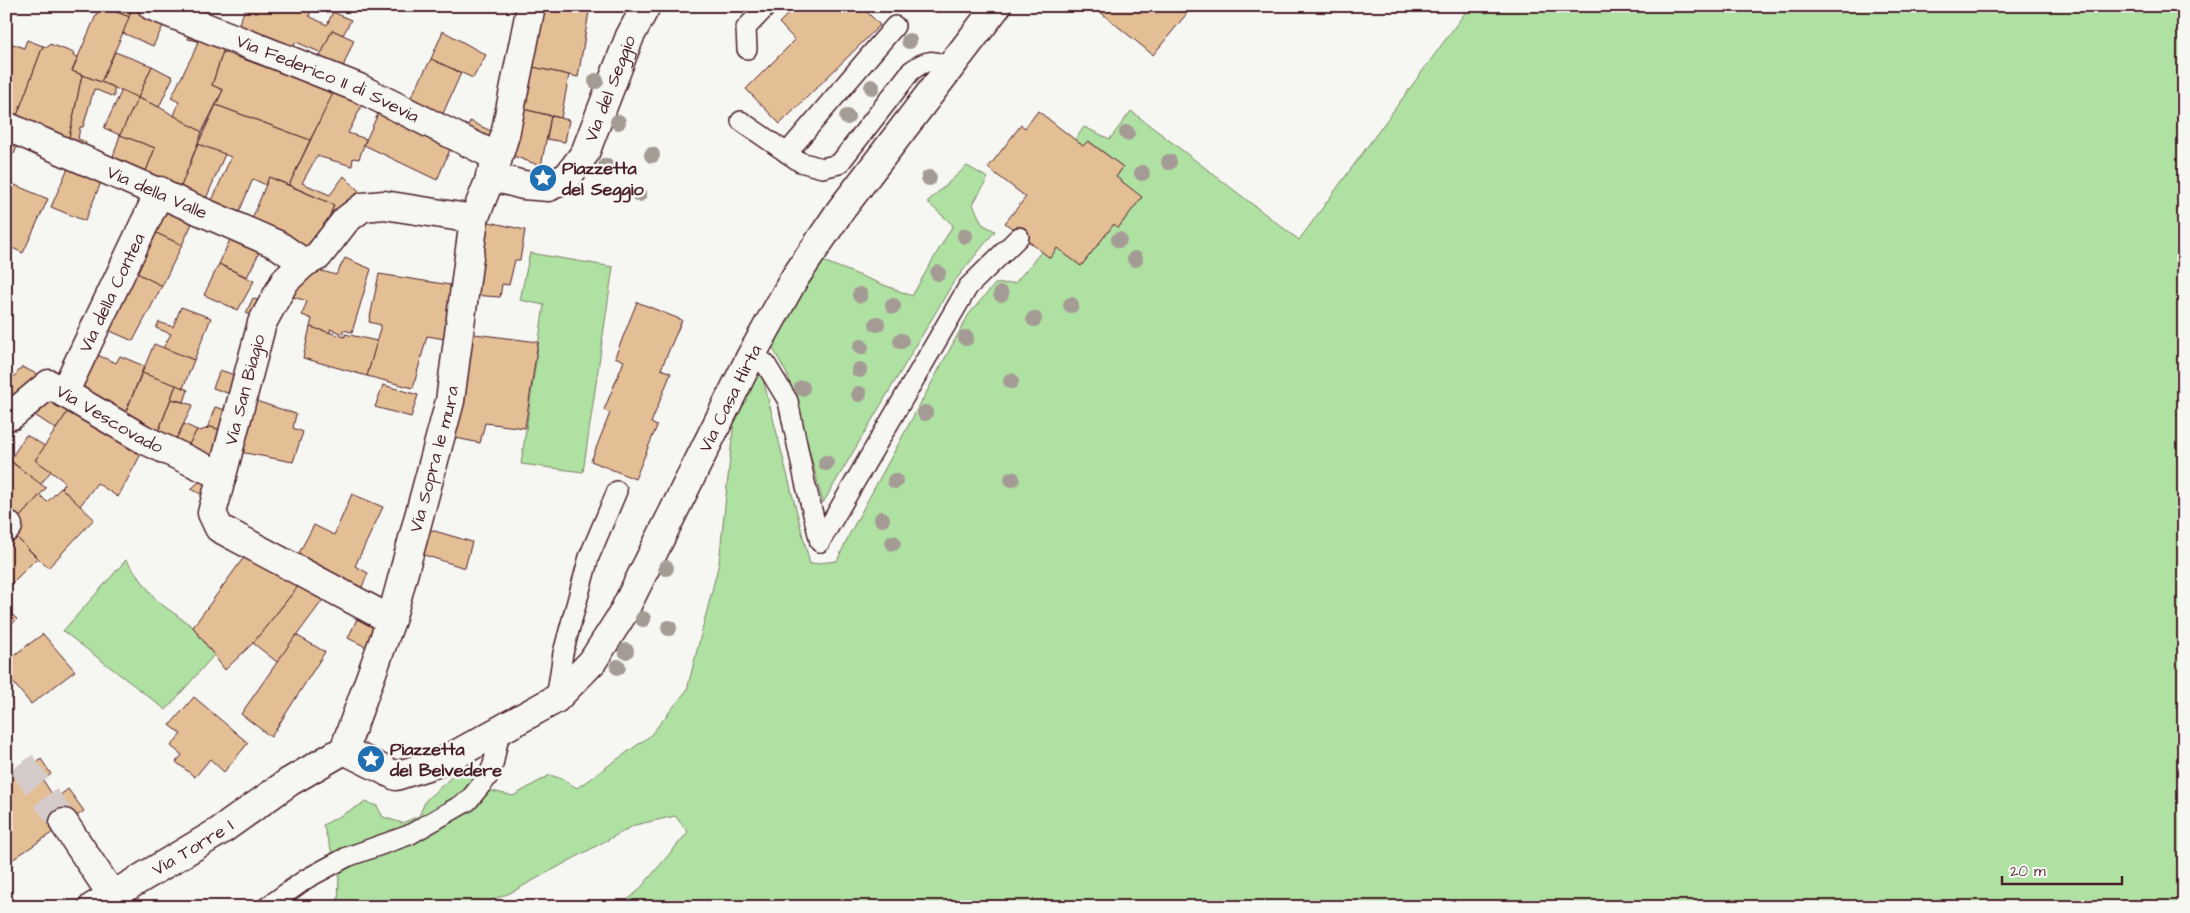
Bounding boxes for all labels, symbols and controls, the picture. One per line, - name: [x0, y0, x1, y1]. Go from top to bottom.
- street label: Via Federico II di Svevia: [232, 29, 423, 129]
- street label: Via del Seggio: [578, 32, 642, 145]
- place label: Piazzetta del Seggio: [561, 156, 645, 203]
- street label: Via della Valle: [103, 160, 211, 226]
- place icon: Piazzetta del Seggio: [528, 163, 558, 193]
- street label: Via della Contea: [73, 229, 151, 357]
- street label: Via San Biagio: [218, 332, 272, 448]
- street label: Via Casa Hirta: [693, 340, 768, 457]
- street label: Via Vescovado: [51, 379, 167, 460]
- street label: Via Sopra le mura: [403, 385, 465, 535]
- place label: Piazzetta del Belvedere: [389, 737, 502, 783]
- place icon: Piazzetta del Belvedere: [356, 744, 386, 774]
- street label: Via Torre I: [147, 813, 239, 882]
- scale bar: [2002, 853, 2122, 885]
- text: 20 m: [2010, 861, 2046, 882]

